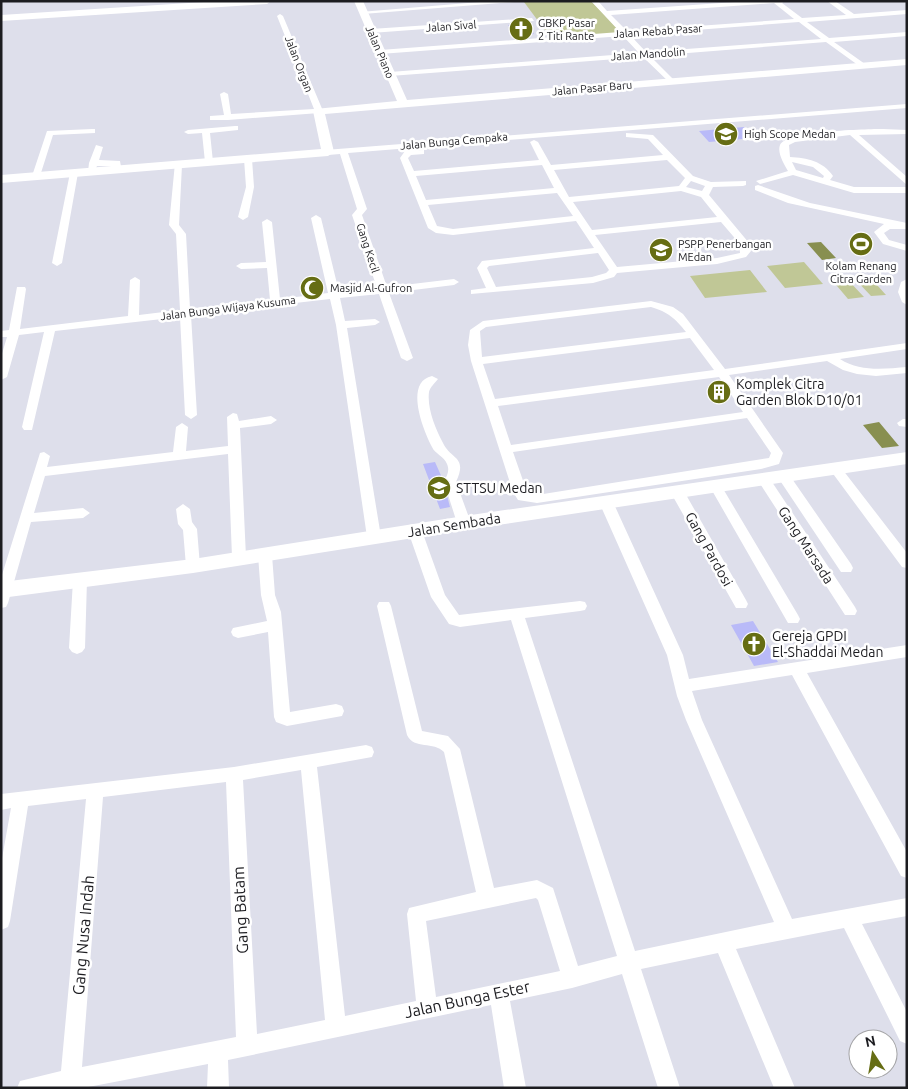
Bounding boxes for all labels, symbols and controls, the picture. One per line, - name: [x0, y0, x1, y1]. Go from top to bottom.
- church icon: GBKP Pasar 2 Titi Rante: [508, 16, 534, 42]
- place label: GBKP Pasar 2 Titi Rante: [538, 17, 596, 42]
- street label: Jalan Sival: [425, 18, 477, 34]
- street label: Jalan Rebab Pasar: [613, 22, 704, 40]
- street label: Jalan Piano: [364, 24, 396, 80]
- street label: Jalan Organ: [283, 34, 315, 94]
- street label: Jalan Mandolin: [610, 45, 686, 63]
- street label: Jalan Pasar Baru: [551, 79, 633, 97]
- school or university icon: High Scope Medan: [713, 121, 739, 147]
- place label: High Scope Medan: [744, 128, 836, 140]
- street label: Jalan Bunga Cempaka: [400, 130, 508, 152]
- street label: Gang Kecil: [354, 222, 382, 274]
- sports icon: Kolam Renang Citra Garden: [848, 231, 874, 257]
- school or university icon: PSPP Penerbangan MEdan: [648, 237, 674, 263]
- place label: PSPP Penerbangan MEdan: [678, 238, 772, 263]
- place label: Kolam Renang Citra Garden: [825, 260, 897, 285]
- mosque icon: Masjid Al-Gufron: [299, 275, 325, 301]
- place label: Masjid Al-Gufron: [330, 282, 412, 294]
- street label: Jalan Bunga Wijaya Kusuma: [160, 294, 296, 322]
- place label: Komplek Citra Garden Blok D10/01: [736, 376, 863, 408]
- building icon: Komplek Citra Garden Blok D10/01: [706, 379, 732, 405]
- school or university icon: STTSU Medan: [426, 475, 452, 501]
- place label: STTSU Medan: [456, 480, 543, 496]
- street label: Gang Marsada: [775, 503, 837, 587]
- street label: Gang Pardosi: [682, 509, 736, 589]
- street label: Jalan Sembada: [406, 510, 502, 540]
- place label: Gereja GPDI El-Shaddai Medan: [772, 628, 884, 660]
- church icon: Gereja GPDI El-Shaddai Medan: [741, 631, 767, 657]
- street label: Gang Batam: [229, 866, 251, 954]
- street label: Gang Nusa Indah: [69, 874, 97, 996]
- street label: Jalan Bunga Ester: [403, 977, 531, 1021]
- north arrow: [848, 1029, 898, 1079]
- text: N: [864, 1032, 877, 1050]

